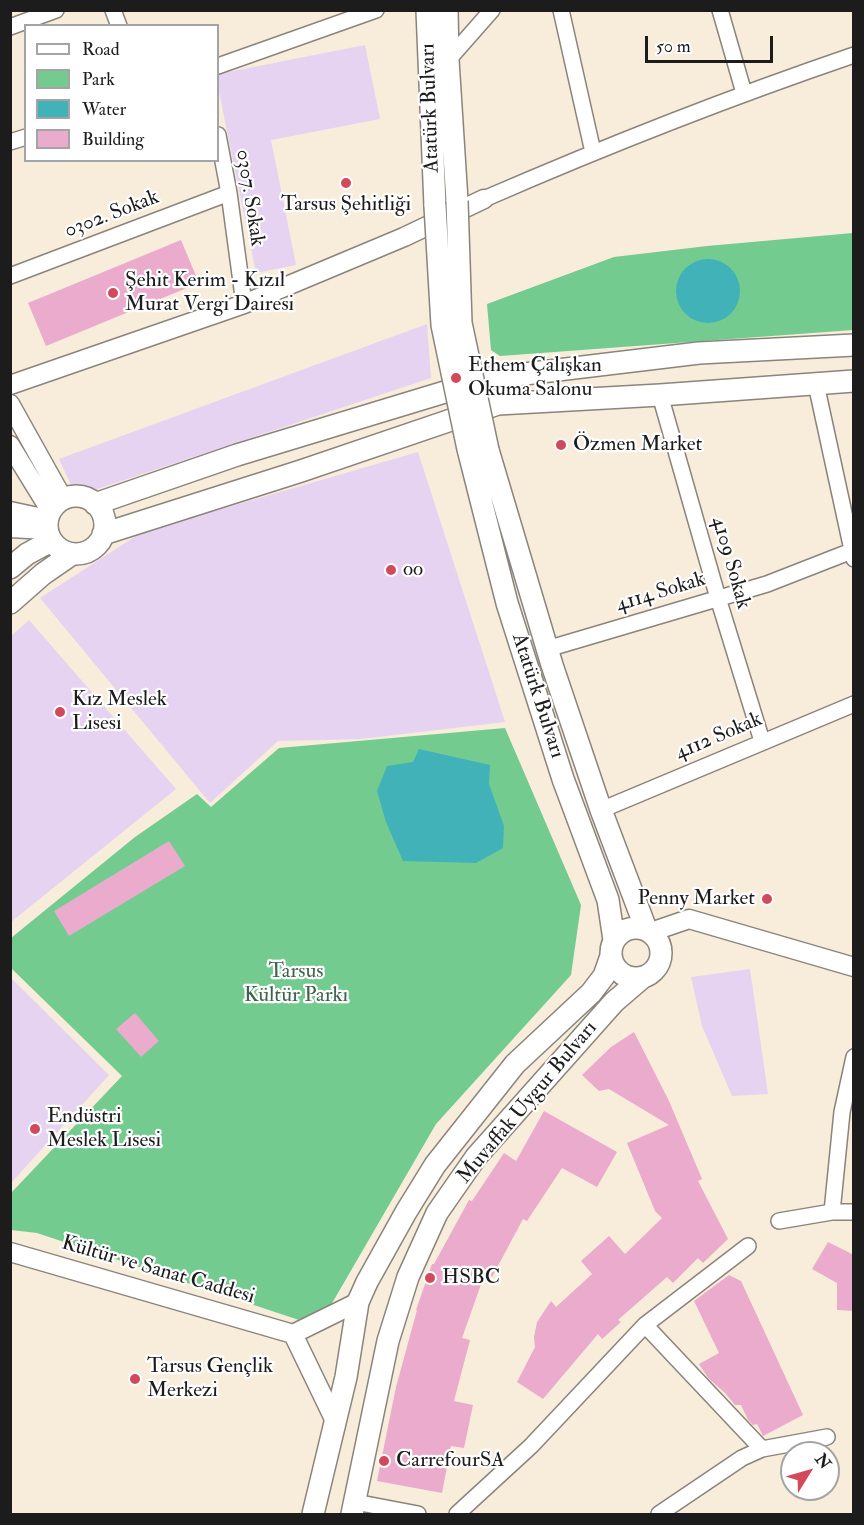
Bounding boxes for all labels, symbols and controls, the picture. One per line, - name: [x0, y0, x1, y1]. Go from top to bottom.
- legend: [24, 24, 219, 162]
- scale bar: [648, 24, 776, 62]
- text: 50 m: [656, 35, 691, 58]
- text: Road: [82, 38, 120, 61]
- street label: Atatürk Bulvarı: [416, 43, 446, 173]
- text: Park: [82, 68, 115, 91]
- text: Water: [82, 98, 126, 121]
- text: Building: [82, 128, 144, 151]
- street label: 0307. Sokak: [229, 148, 269, 248]
- marker: Tarsus Şehitliği: [339, 176, 353, 190]
- street label: 0302. Sokak: [61, 185, 163, 245]
- place label: Tarsus Şehitliği: [281, 192, 411, 218]
- place label: Şehit Kerim - Kızıl Murat Vergi Dairesi: [125, 268, 294, 318]
- marker: Şehit Kerim - Kızıl Murat Vergi Dairesi: [106, 286, 120, 300]
- place label: Ethem Çalışkan Okuma Salonu: [468, 353, 602, 403]
- marker: Ethem Çalışkan Okuma Salonu: [449, 371, 463, 385]
- place label: Özmen Market: [573, 432, 702, 458]
- marker: Özmen Market: [554, 438, 568, 452]
- street label: 4109 Sokak: [705, 514, 755, 612]
- place label: oo: [403, 557, 423, 583]
- marker: oo: [384, 563, 398, 577]
- street label: 4114 Sokak: [613, 567, 709, 619]
- street label: Atatürk Bulvarı: [505, 630, 569, 762]
- place label: Kız Meslek Lisesi: [72, 687, 167, 737]
- marker: Kız Meslek Lisesi: [53, 705, 67, 719]
- street label: 4112 Sokak: [672, 707, 766, 767]
- place label: Penny Market: [638, 886, 755, 912]
- marker: Penny Market: [760, 892, 774, 906]
- park label: Tarsus Kültür Parkı: [244, 959, 348, 1009]
- street label: Muvaffak Uygur Bulvarı: [453, 1017, 603, 1189]
- place label: Endüstri Meslek Lisesi: [47, 1104, 161, 1154]
- marker: Endüstri Meslek Lisesi: [28, 1122, 42, 1136]
- street label: Kültür ve Sanat Caddesi: [59, 1231, 257, 1311]
- place label: HSBC: [442, 1265, 500, 1291]
- marker: HSBC: [423, 1271, 437, 1285]
- place label: Tarsus Gençlik Merkezi: [147, 1354, 273, 1404]
- marker: Tarsus Gençlik Merkezi: [128, 1372, 142, 1386]
- north arrow: [780, 1441, 840, 1501]
- place label: CarrefourSA: [396, 1448, 505, 1474]
- text: N: [810, 1450, 835, 1473]
- marker: CarrefourSA: [377, 1454, 391, 1468]

